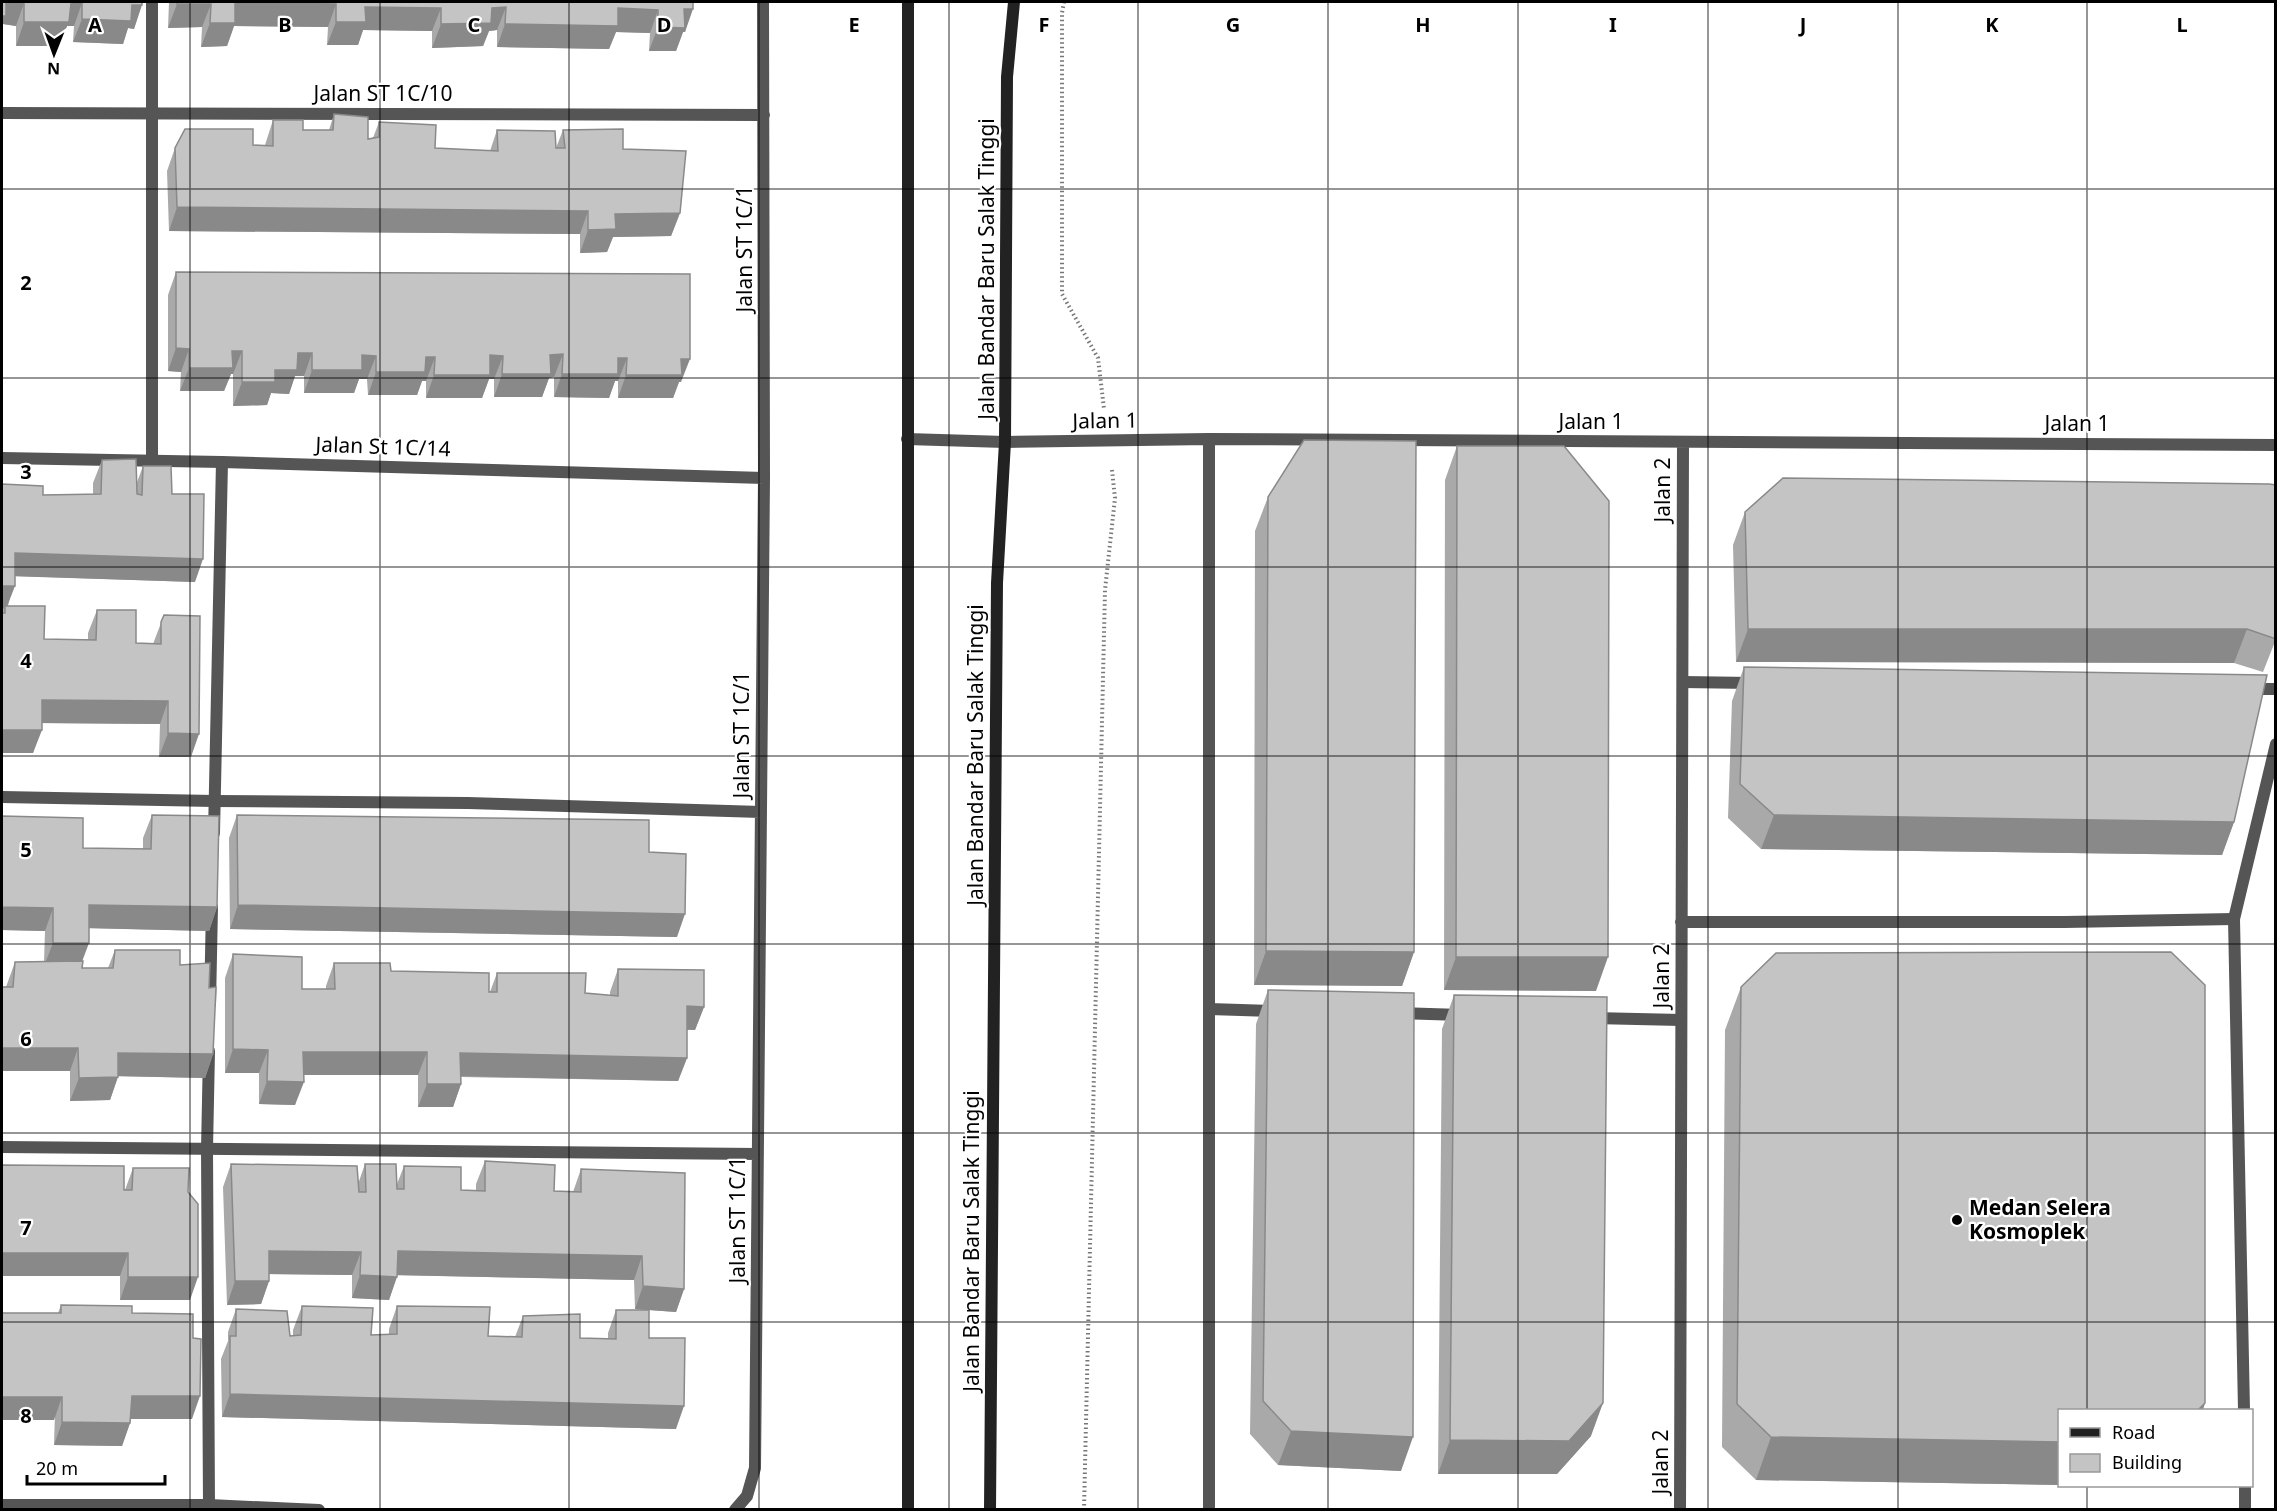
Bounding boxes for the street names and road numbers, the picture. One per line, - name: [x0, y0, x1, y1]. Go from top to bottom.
- street label: Jalan ST 1C/10: [312, 79, 452, 107]
- street label: Jalan Bandar Baru Salak Tinggi: [972, 118, 1000, 422]
- street label: Jalan ST 1C/1: [730, 186, 758, 314]
- street label: Jalan 1: [1070, 405, 1138, 435]
- street label: Jalan 1: [1556, 407, 1624, 435]
- street label: Jalan 1: [2042, 409, 2110, 437]
- street label: Jalan St 1C/14: [313, 430, 451, 462]
- street label: Jalan 2: [1648, 457, 1676, 525]
- street label: Jalan Bandar Baru Salak Tinggi: [961, 604, 989, 908]
- street label: Jalan ST 1C/1: [727, 672, 755, 800]
- street label: Jalan 2: [1647, 943, 1675, 1011]
- street label: Jalan Bandar Baru Salak Tinggi: [957, 1090, 985, 1394]
- street label: Jalan ST 1C/1: [723, 1157, 751, 1285]
- street label: Jalan 2: [1646, 1429, 1674, 1497]

